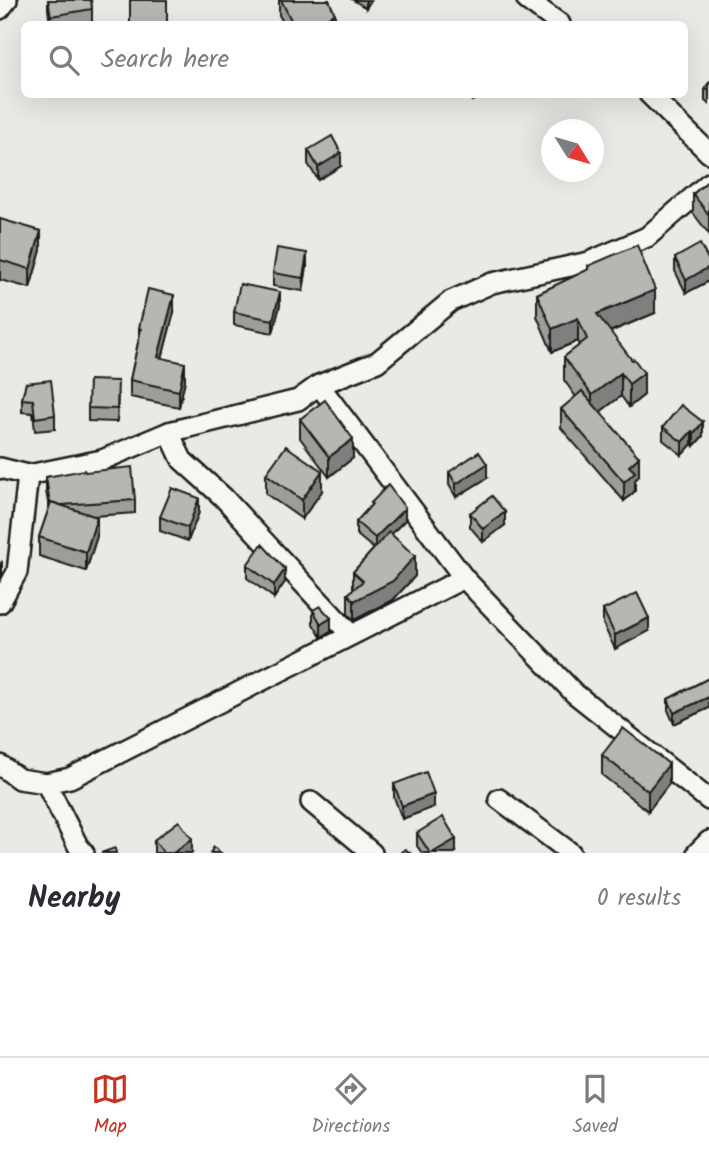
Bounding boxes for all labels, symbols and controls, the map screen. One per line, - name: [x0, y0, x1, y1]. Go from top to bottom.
- search box: [21, 21, 688, 98]
- text: Search here: [101, 39, 229, 81]
- icon: search: [45, 41, 83, 79]
- north arrow: [541, 119, 604, 182]
- text: Nearby: [28, 875, 120, 923]
- text: 0 results: [597, 881, 681, 917]
- tab: Map: [91, 1070, 129, 1142]
- tab: Directions: [312, 1070, 390, 1142]
- tab: Saved: [573, 1070, 618, 1142]

